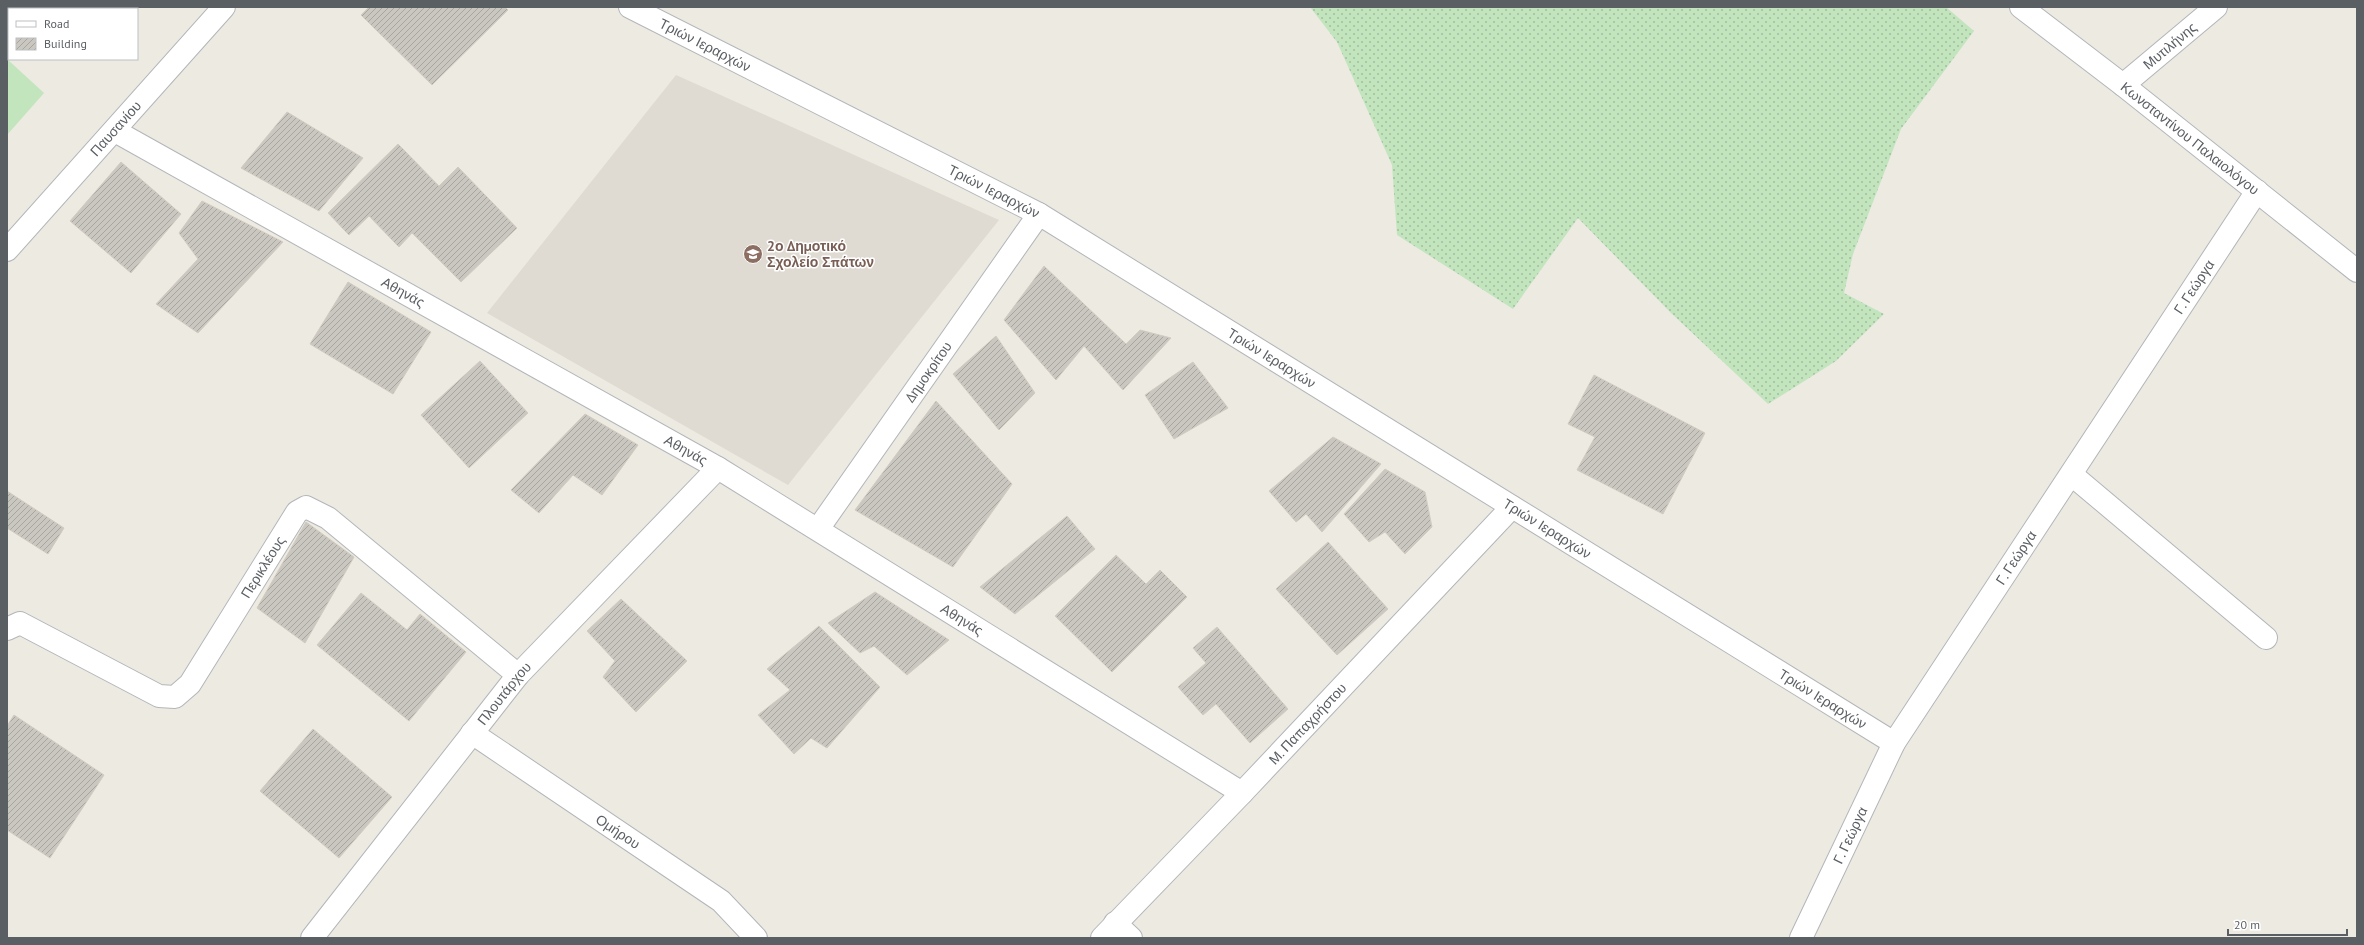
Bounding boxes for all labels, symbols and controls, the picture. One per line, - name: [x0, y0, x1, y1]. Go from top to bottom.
- legend: [8, 8, 138, 60]
- street label: Τριών Ιεραρχών: [656, 14, 754, 76]
- text: Road: [44, 16, 69, 31]
- street label: Μυτιλήνης: [2139, 18, 2200, 73]
- text: Building: [44, 36, 87, 51]
- street label: Κωνσταντίνου Παλαιολόγου: [2117, 78, 2263, 199]
- street label: Παυσανίου: [86, 97, 145, 160]
- street label: Τριών Ιεραρχών: [945, 161, 1043, 222]
- place label: 2ο Δημοτικό Σχολείο Σπάτων: [767, 237, 874, 271]
- school or university icon: 2ο Δημοτικό Σχολείο Σπάτων: [742, 243, 764, 265]
- street label: Γ. Γεώργα: [2170, 256, 2218, 317]
- street label: Αθηνάς: [378, 273, 428, 311]
- street label: Τριών Ιεραρχών: [1224, 324, 1319, 392]
- street label: Δημοκρίτου: [901, 338, 956, 406]
- street label: Αθηνάς: [661, 431, 711, 469]
- street label: Τριών Ιεραρχών: [1500, 494, 1595, 563]
- street label: Γ. Γεώργα: [1992, 527, 2040, 588]
- street label: Περικλέους: [237, 532, 289, 601]
- street label: Αθηνάς: [937, 599, 987, 639]
- street label: Πλουτάρχου: [473, 658, 535, 729]
- street label: Τριών Ιεραρχών: [1775, 665, 1870, 733]
- street label: Μ. Παπαχρήστου: [1265, 679, 1350, 768]
- street label: Γ. Γεώργα: [1829, 804, 1871, 867]
- street label: Ομήρου: [592, 810, 644, 853]
- scale bar: [2228, 911, 2347, 937]
- text: 20 m: [2234, 917, 2260, 932]

